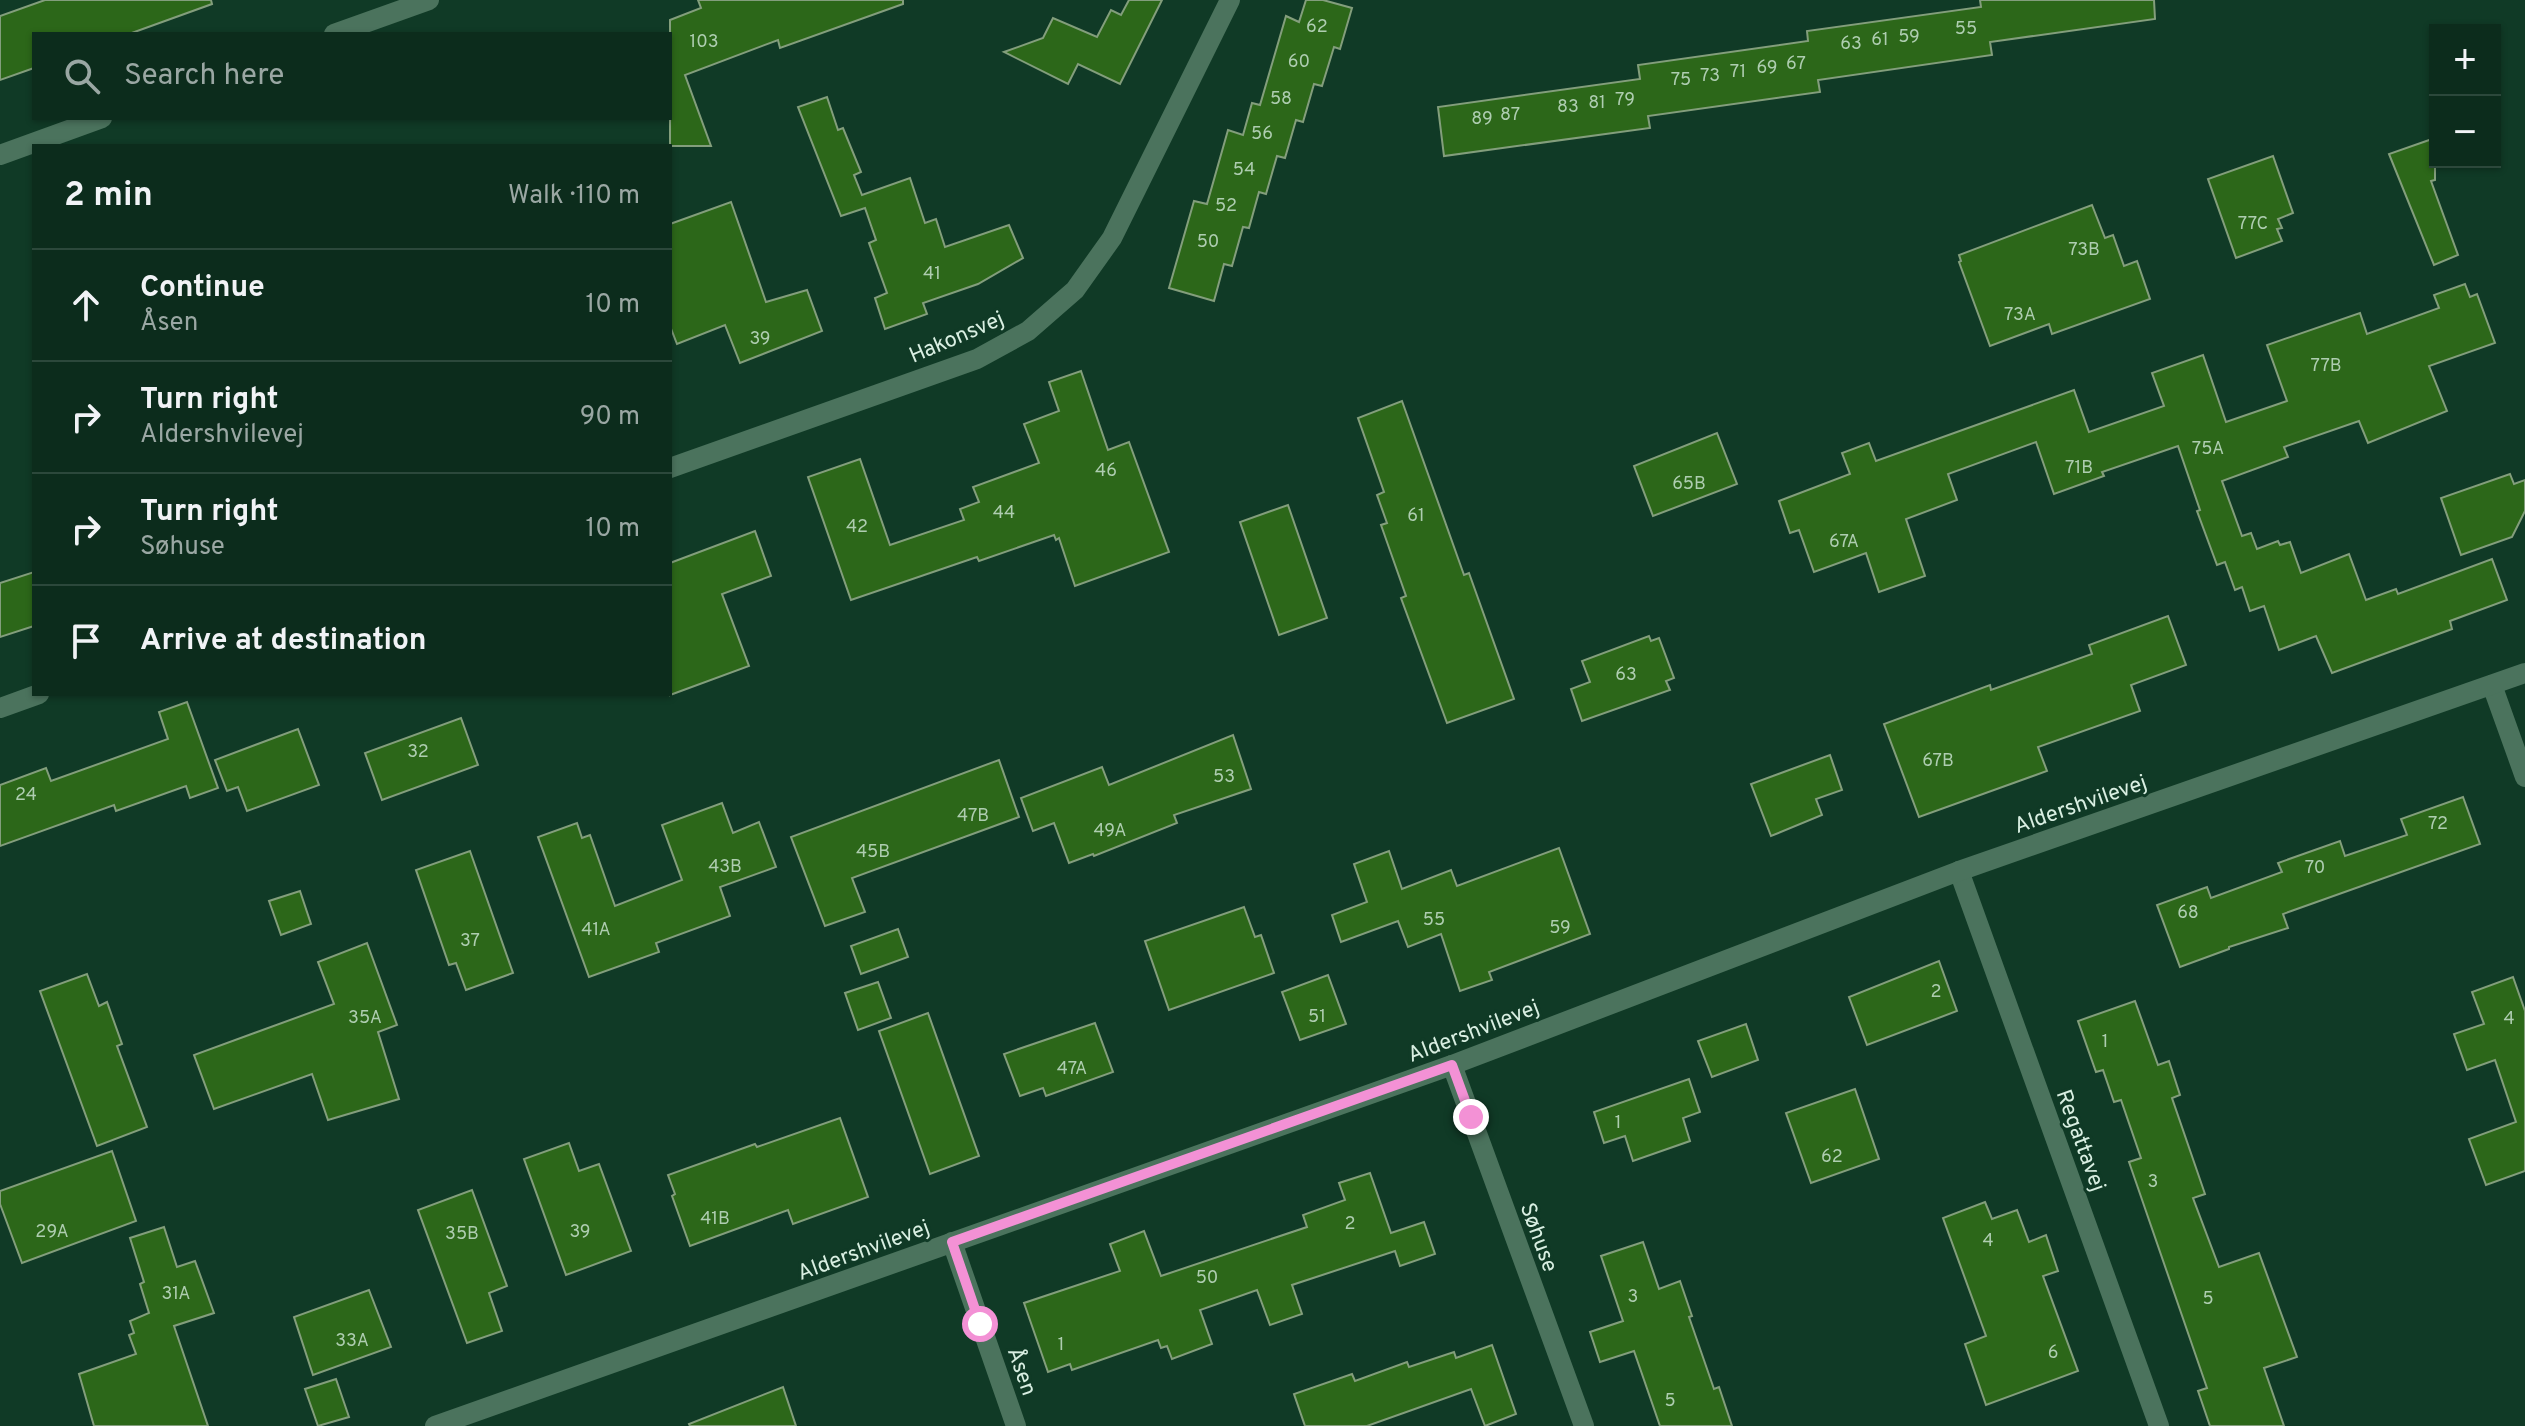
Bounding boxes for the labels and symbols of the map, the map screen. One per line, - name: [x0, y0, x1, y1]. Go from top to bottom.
- house number: 62: [1306, 16, 1328, 39]
- house number: 55: [1955, 18, 1977, 41]
- house number: 59: [1898, 26, 1920, 49]
- house number: 61: [1871, 29, 1889, 52]
- house number: 103: [689, 31, 719, 54]
- house number: 63: [1840, 33, 1862, 56]
- house number: 60: [1288, 51, 1310, 74]
- house number: 67: [1786, 53, 1806, 76]
- house number: 69: [1757, 57, 1777, 80]
- house number: 71: [1730, 61, 1746, 84]
- house number: 73: [1700, 65, 1720, 88]
- house number: 75: [1671, 69, 1691, 92]
- house number: 58: [1270, 88, 1292, 111]
- house number: 79: [1615, 89, 1635, 112]
- house number: 81: [1588, 92, 1606, 115]
- house number: 83: [1557, 96, 1579, 119]
- house number: 87: [1500, 104, 1520, 127]
- house number: 89: [1471, 108, 1493, 131]
- house number: 56: [1251, 123, 1273, 146]
- house number: 54: [1233, 159, 1255, 182]
- house number: 52: [1215, 195, 1237, 218]
- house number: 77C: [2238, 213, 2268, 236]
- house number: 50: [1197, 231, 1219, 254]
- house number: 73B: [2068, 239, 2100, 262]
- house number: 41: [923, 263, 941, 286]
- house number: 73A: [2004, 304, 2036, 327]
- street label: Hakonsvej: [905, 306, 1008, 370]
- house number: 39: [749, 328, 771, 351]
- house number: 77B: [2310, 355, 2342, 378]
- house number: 75A: [2192, 438, 2224, 461]
- house number: 71B: [2065, 457, 2093, 480]
- house number: 46: [1095, 460, 1117, 483]
- house number: 65B: [1672, 473, 1706, 496]
- house number: 44: [993, 502, 1015, 525]
- house number: 61: [1407, 505, 1425, 528]
- house number: 42: [846, 516, 868, 539]
- house number: 67A: [1829, 531, 1859, 554]
- house number: 63: [1615, 664, 1637, 687]
- house number: 32: [407, 741, 429, 764]
- house number: 67B: [1922, 750, 1954, 773]
- house number: 53: [1213, 766, 1235, 789]
- street label: Aldershvilevej: [2011, 770, 2151, 841]
- house number: 24: [15, 784, 37, 807]
- house number: 47B: [957, 805, 989, 828]
- house number: 72: [2428, 813, 2448, 836]
- house number: 49A: [1093, 820, 1127, 843]
- house number: 45B: [856, 841, 890, 864]
- house number: 43B: [708, 856, 742, 879]
- house number: 70: [2305, 857, 2325, 880]
- house number: 68: [2177, 902, 2199, 925]
- house number: 55: [1423, 909, 1445, 932]
- house number: 59: [1549, 917, 1571, 940]
- house number: 41A: [581, 919, 611, 942]
- house number: 37: [460, 930, 480, 953]
- house number: 2: [1930, 981, 1942, 1004]
- street label: Aldershvilevej: [1404, 995, 1543, 1070]
- house number: 51: [1308, 1006, 1326, 1029]
- house number: 35A: [348, 1007, 382, 1030]
- house number: 4: [2503, 1008, 2515, 1031]
- house number: 1: [2102, 1031, 2108, 1054]
- house number: 47A: [1057, 1058, 1087, 1081]
- street label: Regattavej: [2049, 1086, 2111, 1195]
- route end: [1453, 1099, 1489, 1135]
- house number: 1: [1615, 1112, 1621, 1135]
- house number: 62: [1821, 1146, 1843, 1169]
- house number: 3: [2148, 1171, 2158, 1194]
- street label: Søhuse: [1513, 1200, 1563, 1276]
- house number: 41B: [700, 1208, 730, 1231]
- house number: 2: [1344, 1213, 1356, 1236]
- street label: Aldershvilevej: [794, 1215, 934, 1288]
- house number: 29A: [35, 1221, 69, 1244]
- house number: 39: [569, 1221, 591, 1244]
- house number: 35B: [445, 1223, 479, 1246]
- house number: 4: [1982, 1230, 1994, 1253]
- house number: 50: [1196, 1267, 1218, 1290]
- house number: 31A: [161, 1283, 191, 1306]
- house number: 3: [1628, 1286, 1638, 1309]
- house number: 5: [2202, 1288, 2214, 1311]
- route start: [962, 1306, 998, 1342]
- house number: 33A: [335, 1330, 369, 1353]
- house number: 1: [1058, 1334, 1064, 1357]
- house number: 6: [2048, 1342, 2058, 1365]
- street label: Åsen: [1000, 1343, 1043, 1400]
- house number: 5: [1664, 1390, 1676, 1413]

